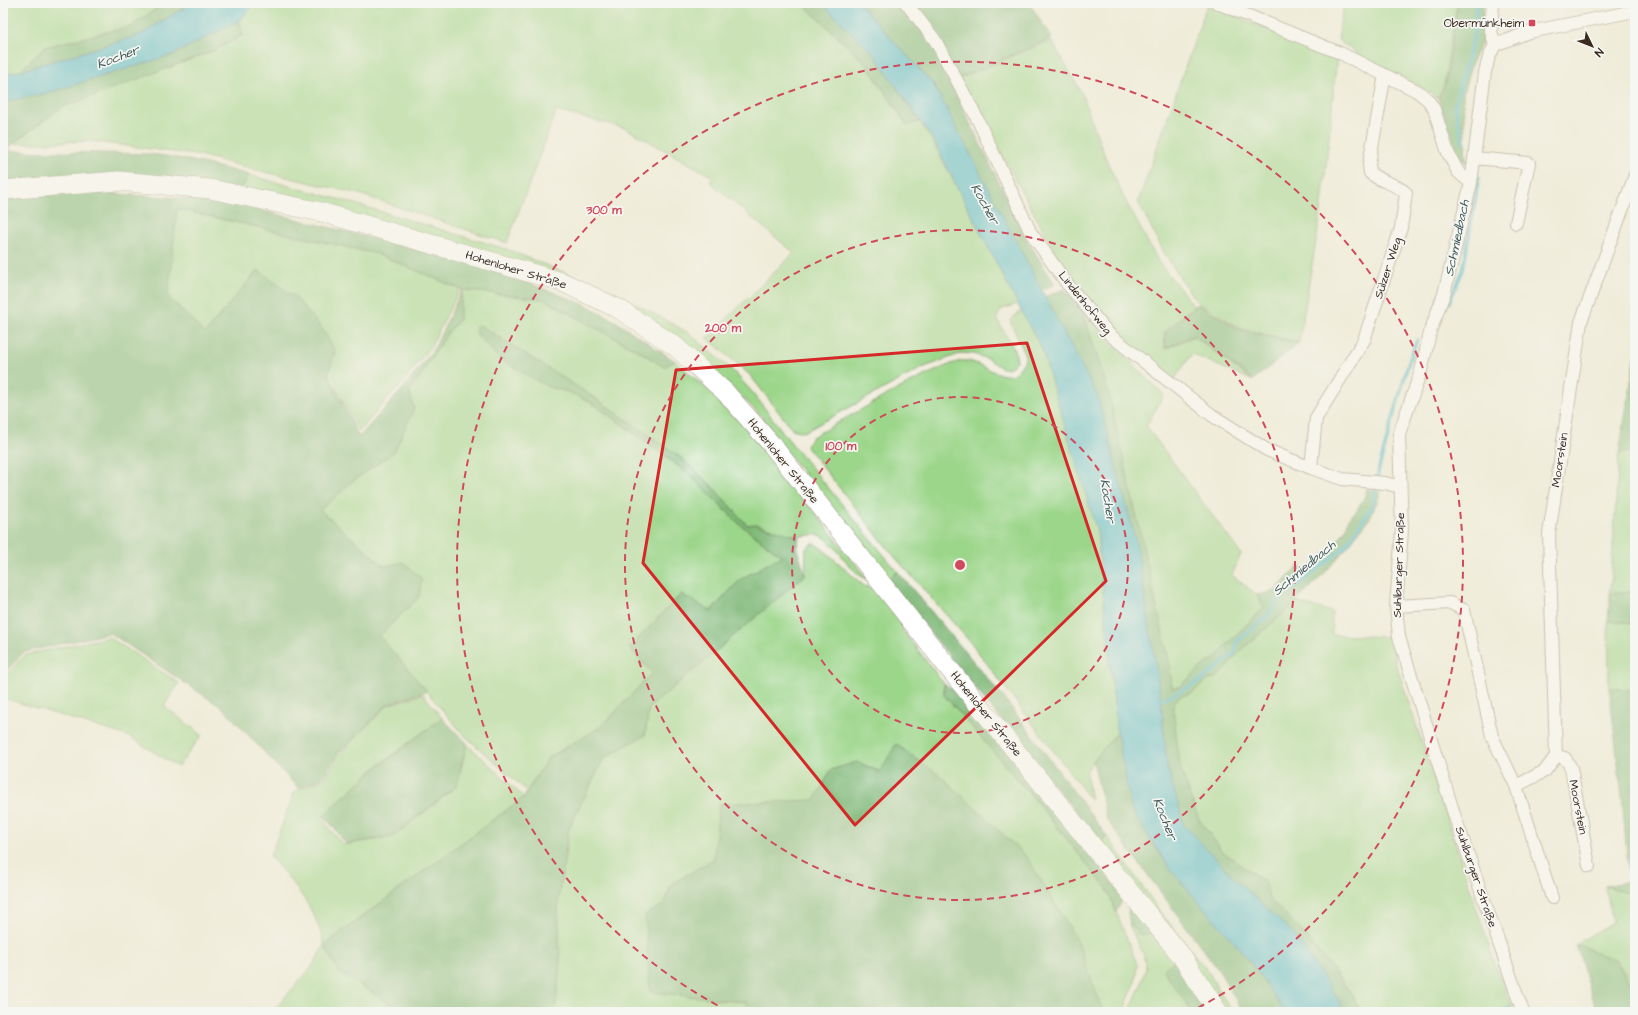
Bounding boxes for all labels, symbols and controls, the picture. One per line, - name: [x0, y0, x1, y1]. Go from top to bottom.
- place label: Obermünkheim: [1444, 15, 1525, 32]
- marker: Obermünkheim: [1527, 18, 1537, 28]
- north arrow: [1572, 26, 1612, 66]
- water label: Kocher: [94, 40, 143, 73]
- text: N: [1591, 45, 1607, 60]
- water label: Kocher: [966, 180, 1004, 229]
- water label: Schmiedbach: [1440, 198, 1474, 278]
- text: 300 m: [585, 202, 622, 219]
- street label: Sülzer Weg: [1370, 235, 1407, 301]
- street label: Hohenloher Straße: [463, 246, 569, 294]
- street label: Lindenhofweg: [1053, 268, 1116, 339]
- text: 200 m: [704, 320, 742, 337]
- street label: Hohenloher Straße: [743, 415, 823, 508]
- street label: Moorstein: [1547, 431, 1573, 489]
- text: 100 m: [826, 438, 857, 455]
- water label: Kocher: [1096, 478, 1121, 526]
- street label: Suhlburger Straße: [1389, 511, 1410, 618]
- water label: Schmiedbach: [1269, 536, 1340, 600]
- centre of rings: [953, 558, 967, 572]
- street label: Hohenloher Straße: [946, 668, 1026, 761]
- street label: Moorstein: [1564, 778, 1592, 836]
- water label: Kocher: [1148, 795, 1182, 844]
- street label: Suhlburger Straße: [1450, 824, 1501, 930]

